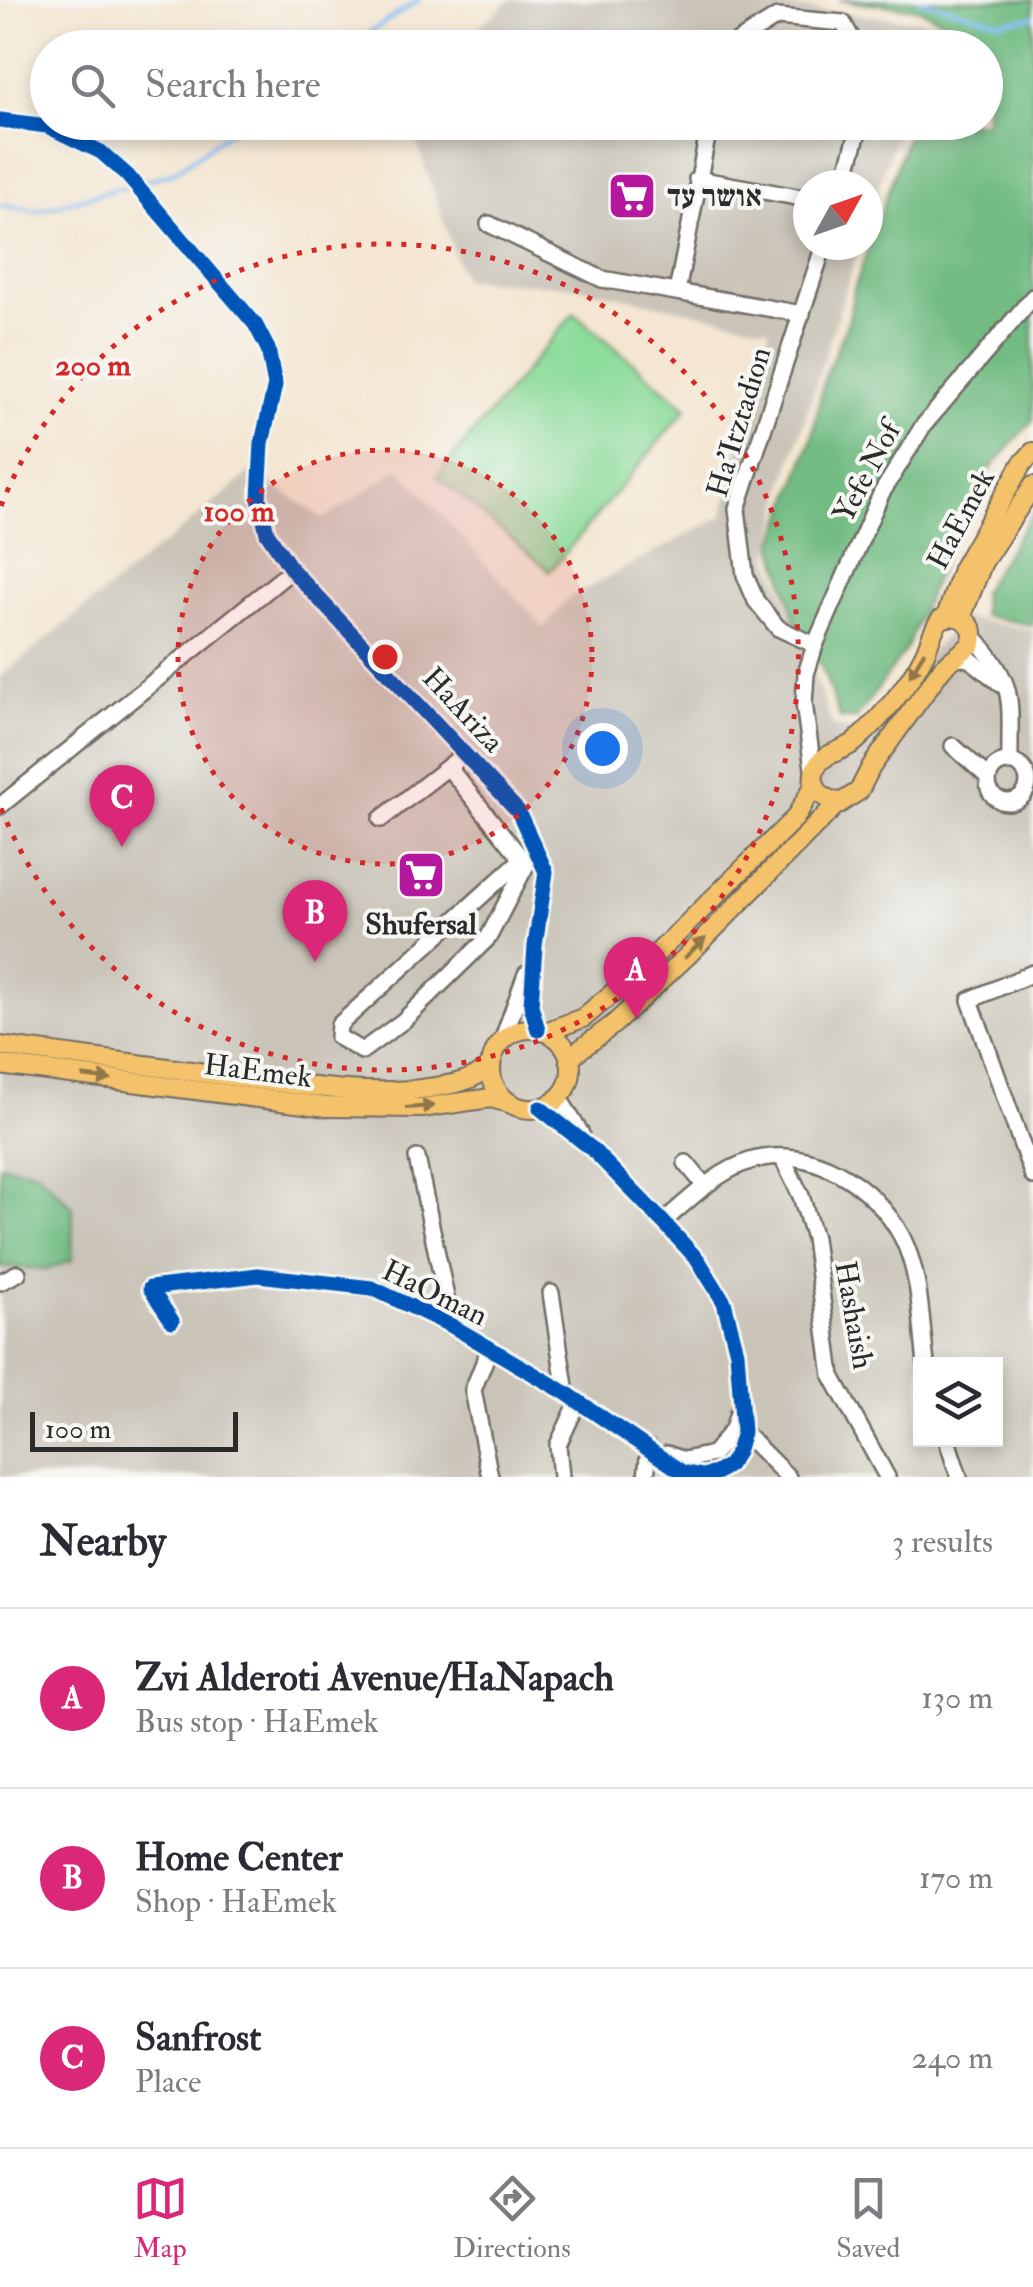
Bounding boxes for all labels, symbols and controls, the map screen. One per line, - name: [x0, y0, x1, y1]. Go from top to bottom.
- search box: [30, 30, 1003, 140]
- icon: search: [65, 58, 120, 113]
- text: Search here: [145, 61, 321, 109]
- supermarket icon: אושר עד: [606, 170, 658, 222]
- north arrow: [793, 170, 883, 260]
- place label: אושר עד: [667, 178, 762, 215]
- street label: Ha'Itztadion: [699, 342, 779, 502]
- text: 200 m: [55, 347, 131, 384]
- street label: Yefe Nof: [825, 411, 911, 529]
- street label: HaEmek: [919, 462, 1003, 576]
- text: 100 m: [204, 493, 275, 530]
- centre of rings: [367, 639, 403, 675]
- one-way arrow: [909, 650, 926, 678]
- street label: HaAriza: [414, 660, 512, 761]
- your location: [577, 723, 628, 774]
- pin: C: [90, 764, 154, 847]
- supermarket icon: Shufersal: [395, 849, 447, 901]
- pin: B: [282, 880, 348, 962]
- place label: Shufersal: [365, 906, 477, 943]
- pin: A: [604, 936, 668, 1019]
- one-way arrow: [683, 937, 707, 960]
- street label: HaEmek: [202, 1046, 314, 1096]
- one-way arrow: [81, 1070, 113, 1086]
- one-way arrow: [404, 1099, 436, 1115]
- street label: HaOman: [376, 1252, 494, 1334]
- street label: Hashaish: [826, 1258, 882, 1372]
- map controls: [913, 1357, 1003, 1447]
- button: layers: [913, 1357, 1003, 1447]
- scale bar: [30, 1407, 238, 1452]
- text: 100 m: [45, 1412, 111, 1447]
- text: Nearby: [40, 1516, 166, 1568]
- text: 3 results: [892, 1522, 993, 1562]
- text: Zvi Alderoti Avenue/HaNapach: [135, 1654, 614, 1702]
- text: A: [62, 1678, 83, 1718]
- text: 130 m: [921, 1678, 993, 1718]
- text: Bus stop · HaEmek: [135, 1702, 379, 1742]
- text: Home Center: [135, 1834, 343, 1882]
- text: B: [62, 1858, 83, 1898]
- text: 170 m: [919, 1858, 993, 1898]
- text: Shop · HaEmek: [135, 1882, 337, 1922]
- text: Sanfrost: [135, 2014, 261, 2062]
- text: C: [61, 2038, 84, 2078]
- text: 240 m: [912, 2038, 993, 2078]
- text: Place: [135, 2062, 201, 2102]
- tab: Map: [133, 2171, 188, 2266]
- tab: Directions: [453, 2171, 571, 2266]
- tab: Saved: [836, 2171, 900, 2266]

